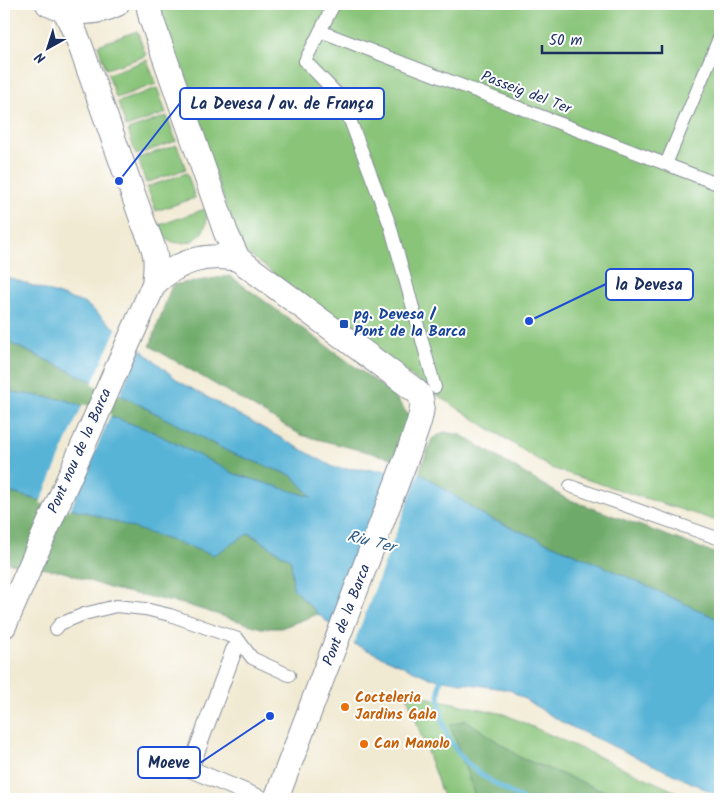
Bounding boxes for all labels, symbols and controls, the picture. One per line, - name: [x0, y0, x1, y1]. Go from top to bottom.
- north arrow: [22, 22, 72, 72]
- scale bar: [542, 22, 662, 54]
- text: 50 m: [549, 29, 583, 53]
- text: N: [30, 46, 51, 69]
- street label: Passeig del Ter: [477, 65, 576, 122]
- callout: La Devesa / av. de França: [180, 88, 384, 119]
- text: La Devesa / av. de França: [190, 92, 374, 117]
- callout: la Devesa: [606, 269, 693, 300]
- text: la Devesa: [615, 273, 683, 298]
- place label: pg. Devesa / Pont de la Barca: [353, 303, 466, 344]
- marker: pg. Devesa / Pont de la Barca: [338, 318, 350, 330]
- street label: Pont nou de la Barca: [42, 384, 118, 518]
- water label: Riu Ter: [345, 524, 401, 561]
- street label: Pont de la Barca: [317, 561, 377, 669]
- place label: Cocteleria Jardins Gala: [355, 686, 437, 727]
- marker: Cocteleria Jardins Gala: [339, 701, 351, 713]
- place label: Can Manolo: [374, 732, 450, 756]
- marker: Can Manolo: [358, 738, 370, 750]
- callout: Moeve: [138, 747, 200, 778]
- text: Moeve: [148, 751, 190, 776]

